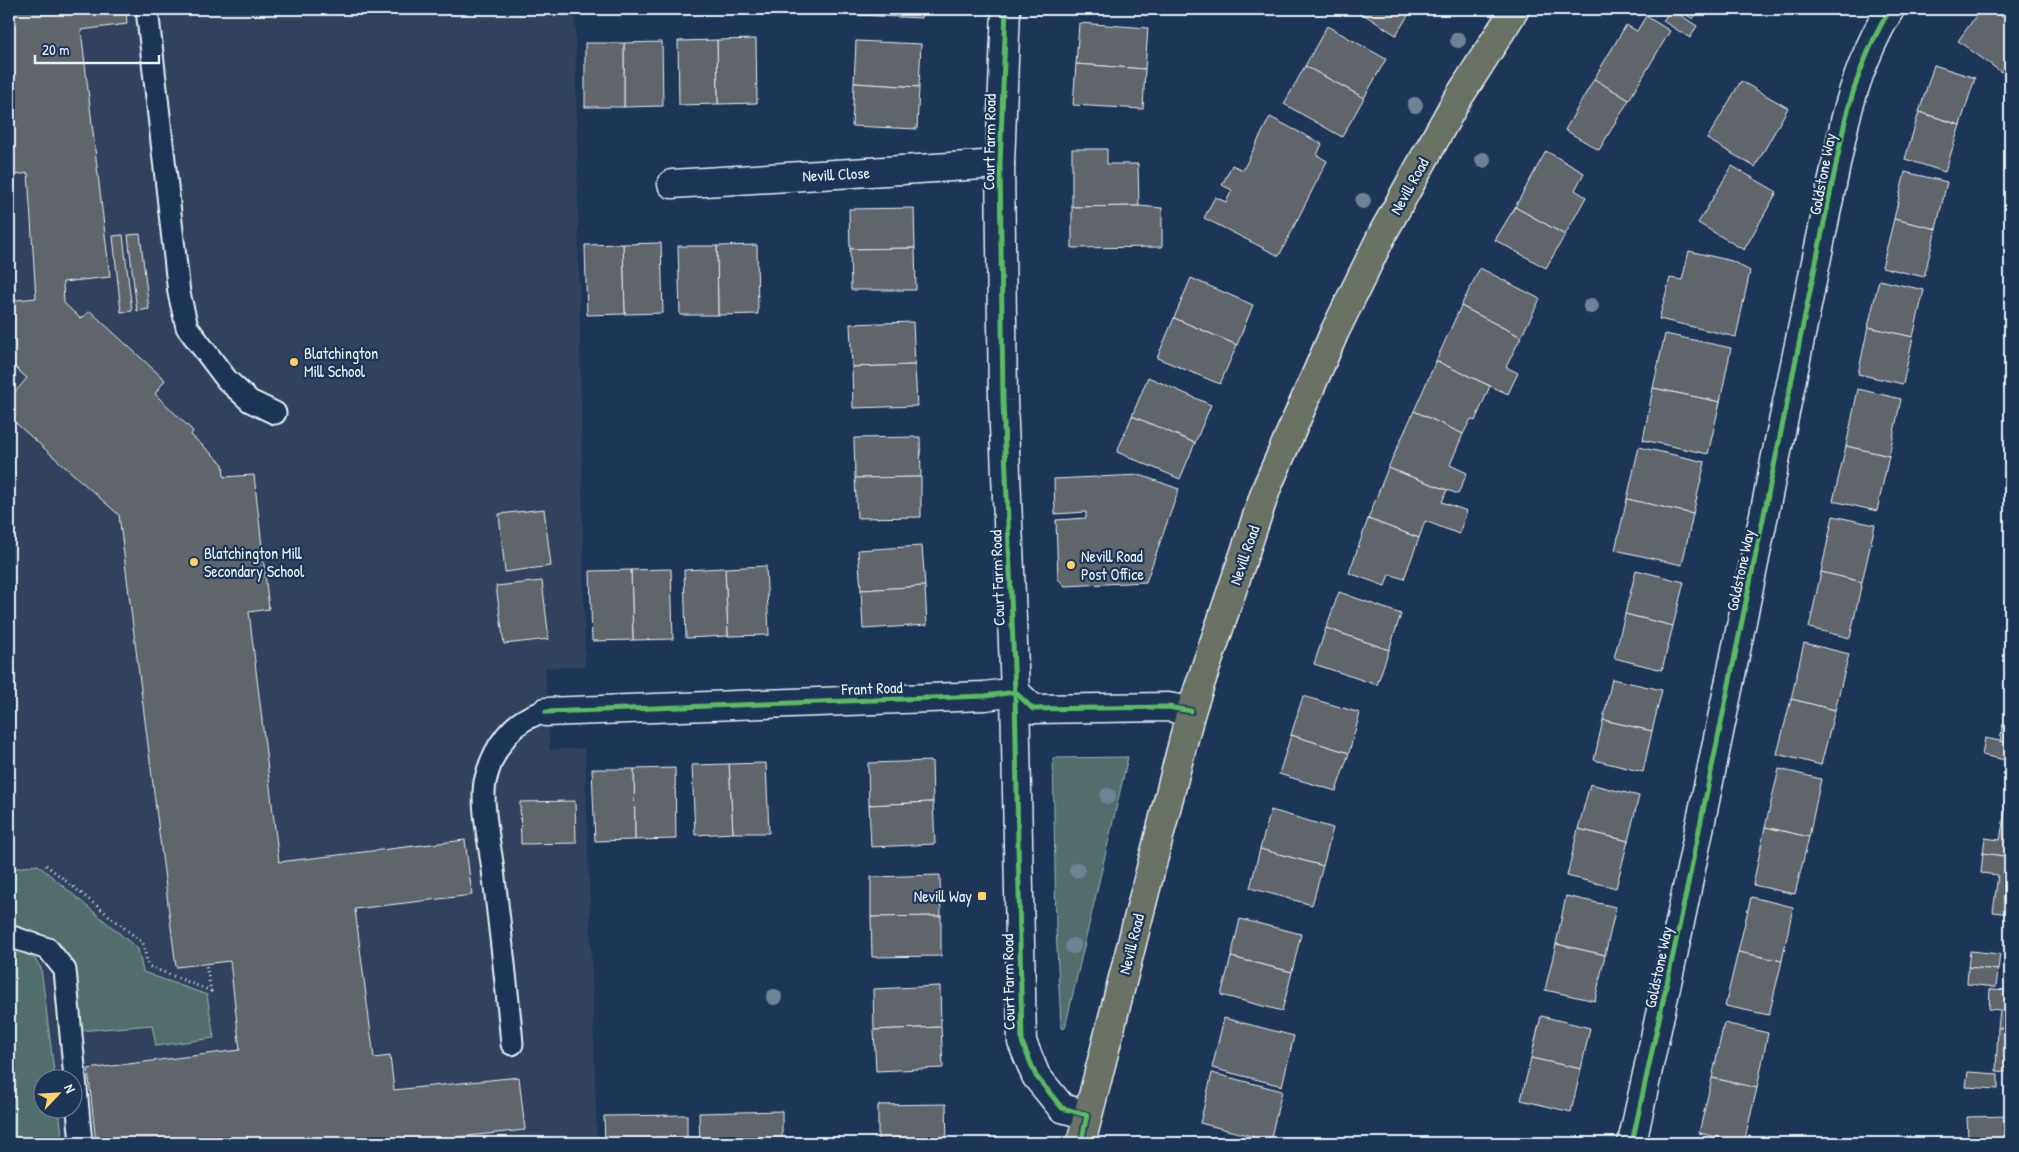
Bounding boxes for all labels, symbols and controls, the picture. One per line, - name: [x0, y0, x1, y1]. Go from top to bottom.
- scale bar: [35, 32, 159, 64]
- text: 20 m: [42, 39, 69, 60]
- street label: Court Farm Road: [977, 94, 1001, 190]
- street label: Goldstone Way: [1803, 131, 1841, 217]
- street label: Nevill Road: [1384, 154, 1434, 218]
- street label: Nevill Close: [802, 161, 871, 187]
- place label: Blatchington Mill School: [304, 342, 378, 382]
- marker: Blatchington Mill School: [288, 356, 300, 368]
- street label: Nevill Road: [1224, 522, 1264, 588]
- street label: Goldstone Way: [1721, 527, 1759, 613]
- street label: Court Farm Road: [984, 530, 1010, 626]
- place label: Blatchington Mill Secondary School: [204, 542, 305, 582]
- place label: Nevill Road Post Office: [1081, 545, 1145, 585]
- marker: Blatchington Mill Secondary School: [188, 556, 200, 568]
- marker: Nevill Road Post Office: [1065, 559, 1077, 571]
- street label: Frant Road: [840, 676, 903, 700]
- place label: Nevill Way: [914, 885, 972, 907]
- marker: Nevill Way: [976, 890, 988, 902]
- street label: Nevill Road: [1113, 911, 1149, 977]
- street label: Goldstone Way: [1639, 924, 1677, 1010]
- street label: Court Farm Road: [996, 934, 1020, 1030]
- north arrow: [32, 1070, 82, 1120]
- text: N: [60, 1081, 81, 1096]

